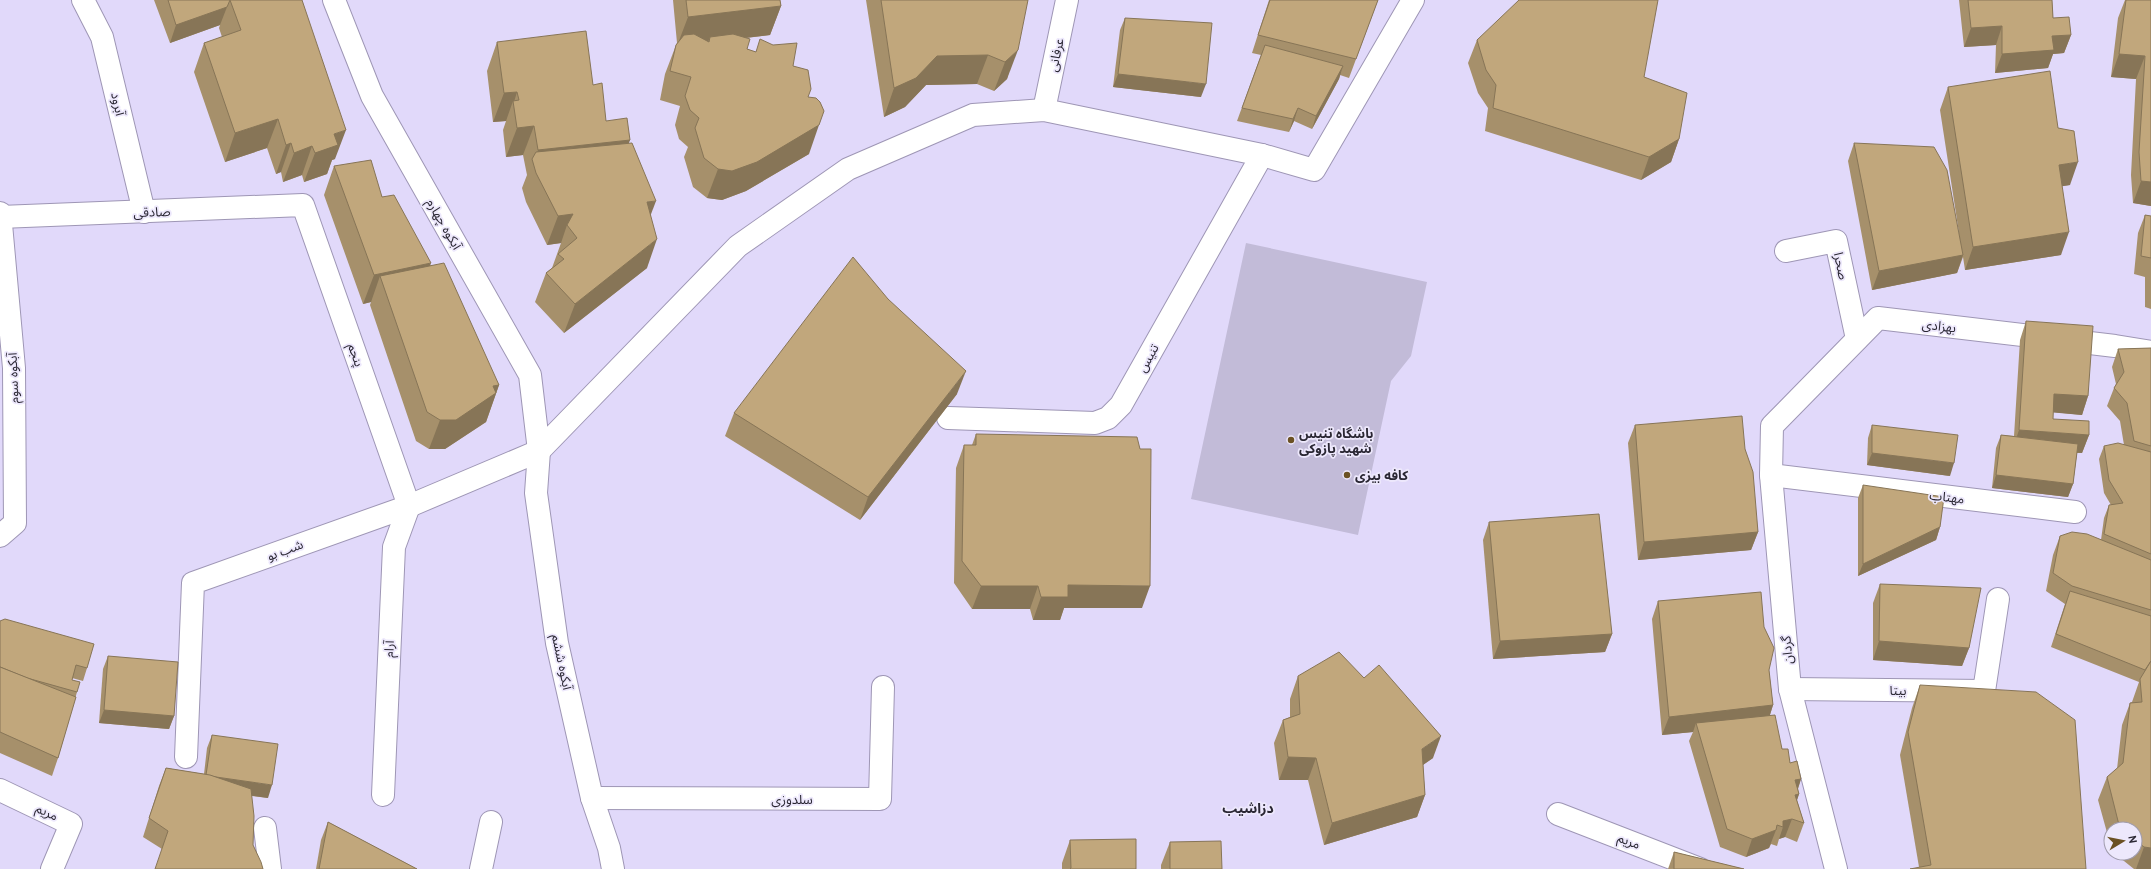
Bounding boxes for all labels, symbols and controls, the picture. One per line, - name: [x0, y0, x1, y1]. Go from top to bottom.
- street label: عرفانی: [1044, 36, 1068, 73]
- street label: آبرود: [107, 91, 129, 119]
- street label: آبکوه چهارم: [422, 195, 466, 254]
- street label: صادقی: [133, 203, 171, 221]
- street label: صحرا: [1830, 251, 1852, 282]
- street label: بهزادی: [1921, 315, 1957, 337]
- street label: پنجم: [342, 341, 368, 370]
- street label: تنیس: [1133, 341, 1163, 375]
- street label: آبکوه سوم: [4, 351, 23, 404]
- place label: باشگاه تنیس شهید پازوکی: [1299, 425, 1373, 457]
- marker: باشگاه تنیس شهید پازوکی: [1286, 435, 1296, 445]
- place label: کافه بیزی: [1355, 467, 1408, 484]
- marker: کافه بیزی: [1342, 470, 1352, 480]
- street label: مهتاب: [1929, 486, 1966, 508]
- street label: شب بو: [264, 536, 306, 564]
- street label: آبکوه ششم: [546, 633, 576, 693]
- street label: گردان: [1777, 635, 1797, 665]
- street label: آرام: [380, 639, 399, 658]
- street label: بیتا: [1890, 682, 1906, 699]
- street label: سلدوزی: [771, 791, 813, 808]
- street label: مریم: [32, 799, 61, 826]
- district label: دزاشیب: [1222, 799, 1274, 817]
- north arrow: [2103, 821, 2143, 861]
- street label: مریم: [1615, 829, 1643, 855]
- text: N: [2125, 834, 2140, 844]

